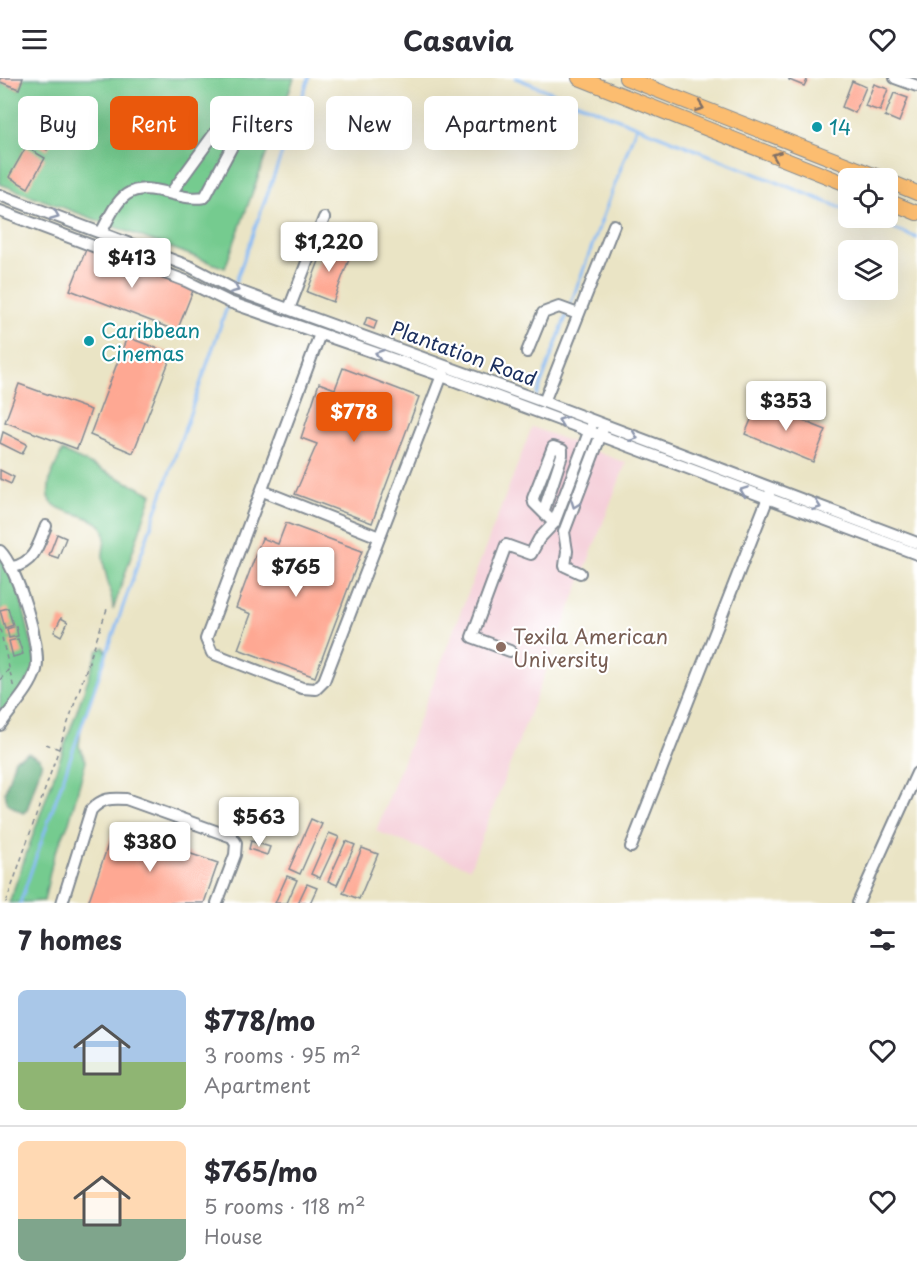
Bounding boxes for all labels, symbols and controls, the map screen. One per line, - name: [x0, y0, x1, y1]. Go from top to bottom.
- text: Casavia: [403, 19, 514, 60]
- icon: menu: [18, 23, 51, 56]
- icon: heart: [866, 23, 899, 56]
- chip: Buy: [18, 96, 98, 150]
- chip: Rent: [110, 96, 198, 150]
- chip: Filters: [210, 96, 314, 150]
- chip: New: [326, 96, 412, 150]
- chip: Apartment: [424, 96, 578, 150]
- one-way arrow: [694, 100, 705, 112]
- place label: 14: [829, 112, 851, 142]
- marker: 14: [810, 120, 824, 134]
- one-way arrow: [771, 151, 782, 163]
- map controls: [838, 168, 898, 300]
- button: locate: [838, 168, 898, 228]
- one-way arrow: [49, 208, 60, 220]
- pin: $1,220: [280, 222, 378, 273]
- text: $1,220: [295, 226, 363, 256]
- pin: $413: [96, 238, 168, 289]
- button: layers: [838, 240, 898, 300]
- text: $413: [108, 242, 156, 272]
- one-way arrow: [229, 282, 240, 294]
- street label: Plantation Road: [387, 313, 541, 393]
- place label: Caribbean Cinemas: [101, 315, 200, 368]
- marker: Caribbean Cinemas: [82, 334, 96, 348]
- one-way arrow: [374, 349, 385, 361]
- pin: $353: [750, 381, 822, 432]
- text: $353: [760, 385, 812, 415]
- pin: $778: [318, 392, 390, 443]
- text: $778: [330, 396, 378, 426]
- one-way arrow: [557, 416, 567, 429]
- one-way arrow: [628, 430, 639, 442]
- one-way arrow: [739, 486, 750, 498]
- one-way arrow: [570, 498, 582, 509]
- one-way arrow: [811, 499, 822, 511]
- pin: $765: [260, 547, 332, 598]
- text: $765: [271, 551, 321, 581]
- place label: Texila American University: [513, 621, 668, 674]
- marker: Texila American University: [494, 640, 508, 654]
- pin: $563: [223, 797, 295, 848]
- text: $563: [233, 801, 285, 831]
- pin: $380: [114, 822, 186, 873]
- text: $380: [123, 826, 177, 856]
- text: 7 homes: [18, 920, 122, 959]
- icon: filters: [866, 923, 899, 956]
- text: $778/mo: [204, 1001, 315, 1040]
- icon: home: [66, 1014, 138, 1086]
- icon: heart: [866, 1034, 899, 1067]
- text: 3 rooms · 95 m²: [204, 1040, 361, 1070]
- text: Apartment: [204, 1070, 311, 1100]
- text: $765/mo: [204, 1152, 317, 1191]
- icon: home: [66, 1165, 138, 1237]
- icon: heart: [866, 1185, 899, 1218]
- text: 5 rooms · 118 m²: [204, 1191, 366, 1221]
- text: House: [204, 1221, 263, 1251]

